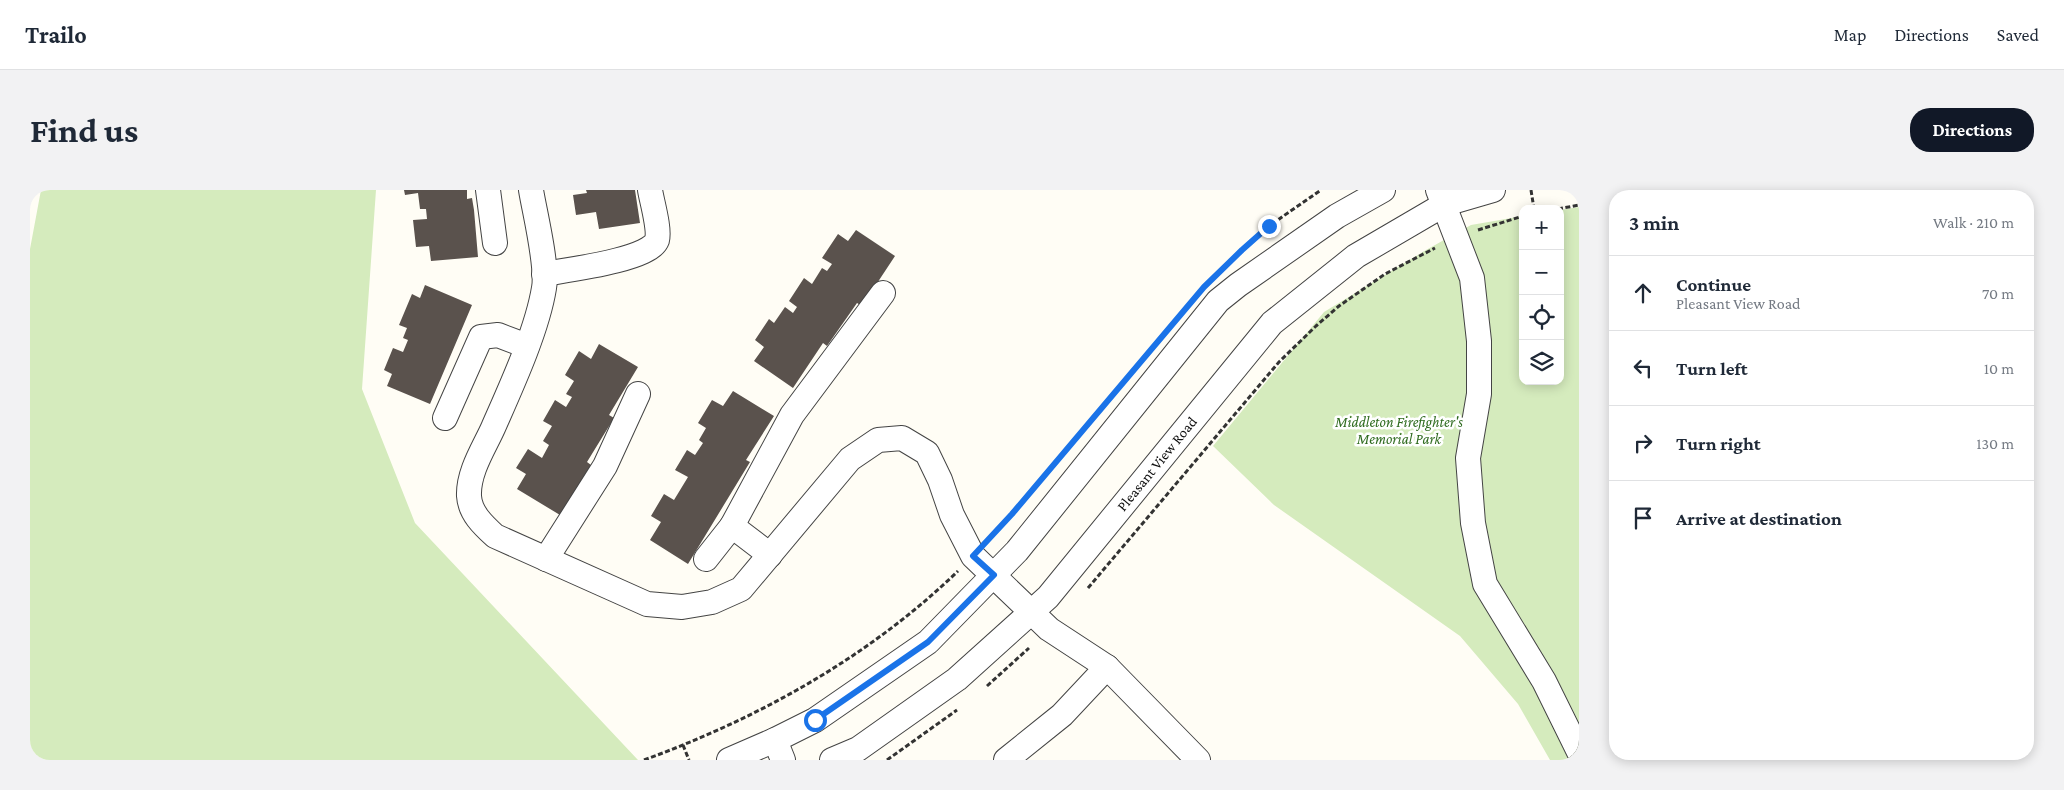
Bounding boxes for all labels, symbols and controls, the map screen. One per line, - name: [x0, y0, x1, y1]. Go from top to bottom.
- text: Trailo: [25, 21, 87, 48]
- text: Map: [1834, 25, 1866, 45]
- text: Directions: [1894, 25, 1969, 45]
- text: Saved: [1997, 25, 2039, 45]
- button: Directions: [1910, 108, 2034, 152]
- text: Find us: [30, 111, 138, 150]
- map controls: [1519, 205, 1564, 385]
- button: +: [1519, 205, 1564, 250]
- text: 3 min: [1629, 211, 1679, 235]
- text: Walk · 210 m: [1933, 214, 2014, 231]
- route end: [1258, 215, 1281, 238]
- button: −: [1519, 250, 1564, 295]
- text: Continue: [1676, 274, 1751, 295]
- icon: ahead: [1629, 279, 1657, 307]
- text: 70 m: [1982, 285, 2014, 302]
- button: locate: [1519, 295, 1564, 340]
- text: Pleasant View Road: [1676, 295, 1801, 312]
- button: layers: [1519, 340, 1564, 385]
- icon: left: [1629, 354, 1657, 382]
- text: Turn left: [1676, 358, 1748, 379]
- text: 10 m: [1984, 360, 2014, 377]
- street label: Pleasant View Road: [1114, 413, 1200, 514]
- park label: Middleton Firefighter's Memorial Park: [1334, 414, 1463, 447]
- icon: right: [1629, 429, 1657, 457]
- text: Turn right: [1676, 433, 1761, 454]
- text: 130 m: [1976, 435, 2014, 452]
- icon: arrive: [1629, 504, 1657, 532]
- text: Arrive at destination: [1676, 508, 1842, 529]
- route start: [804, 709, 827, 732]

